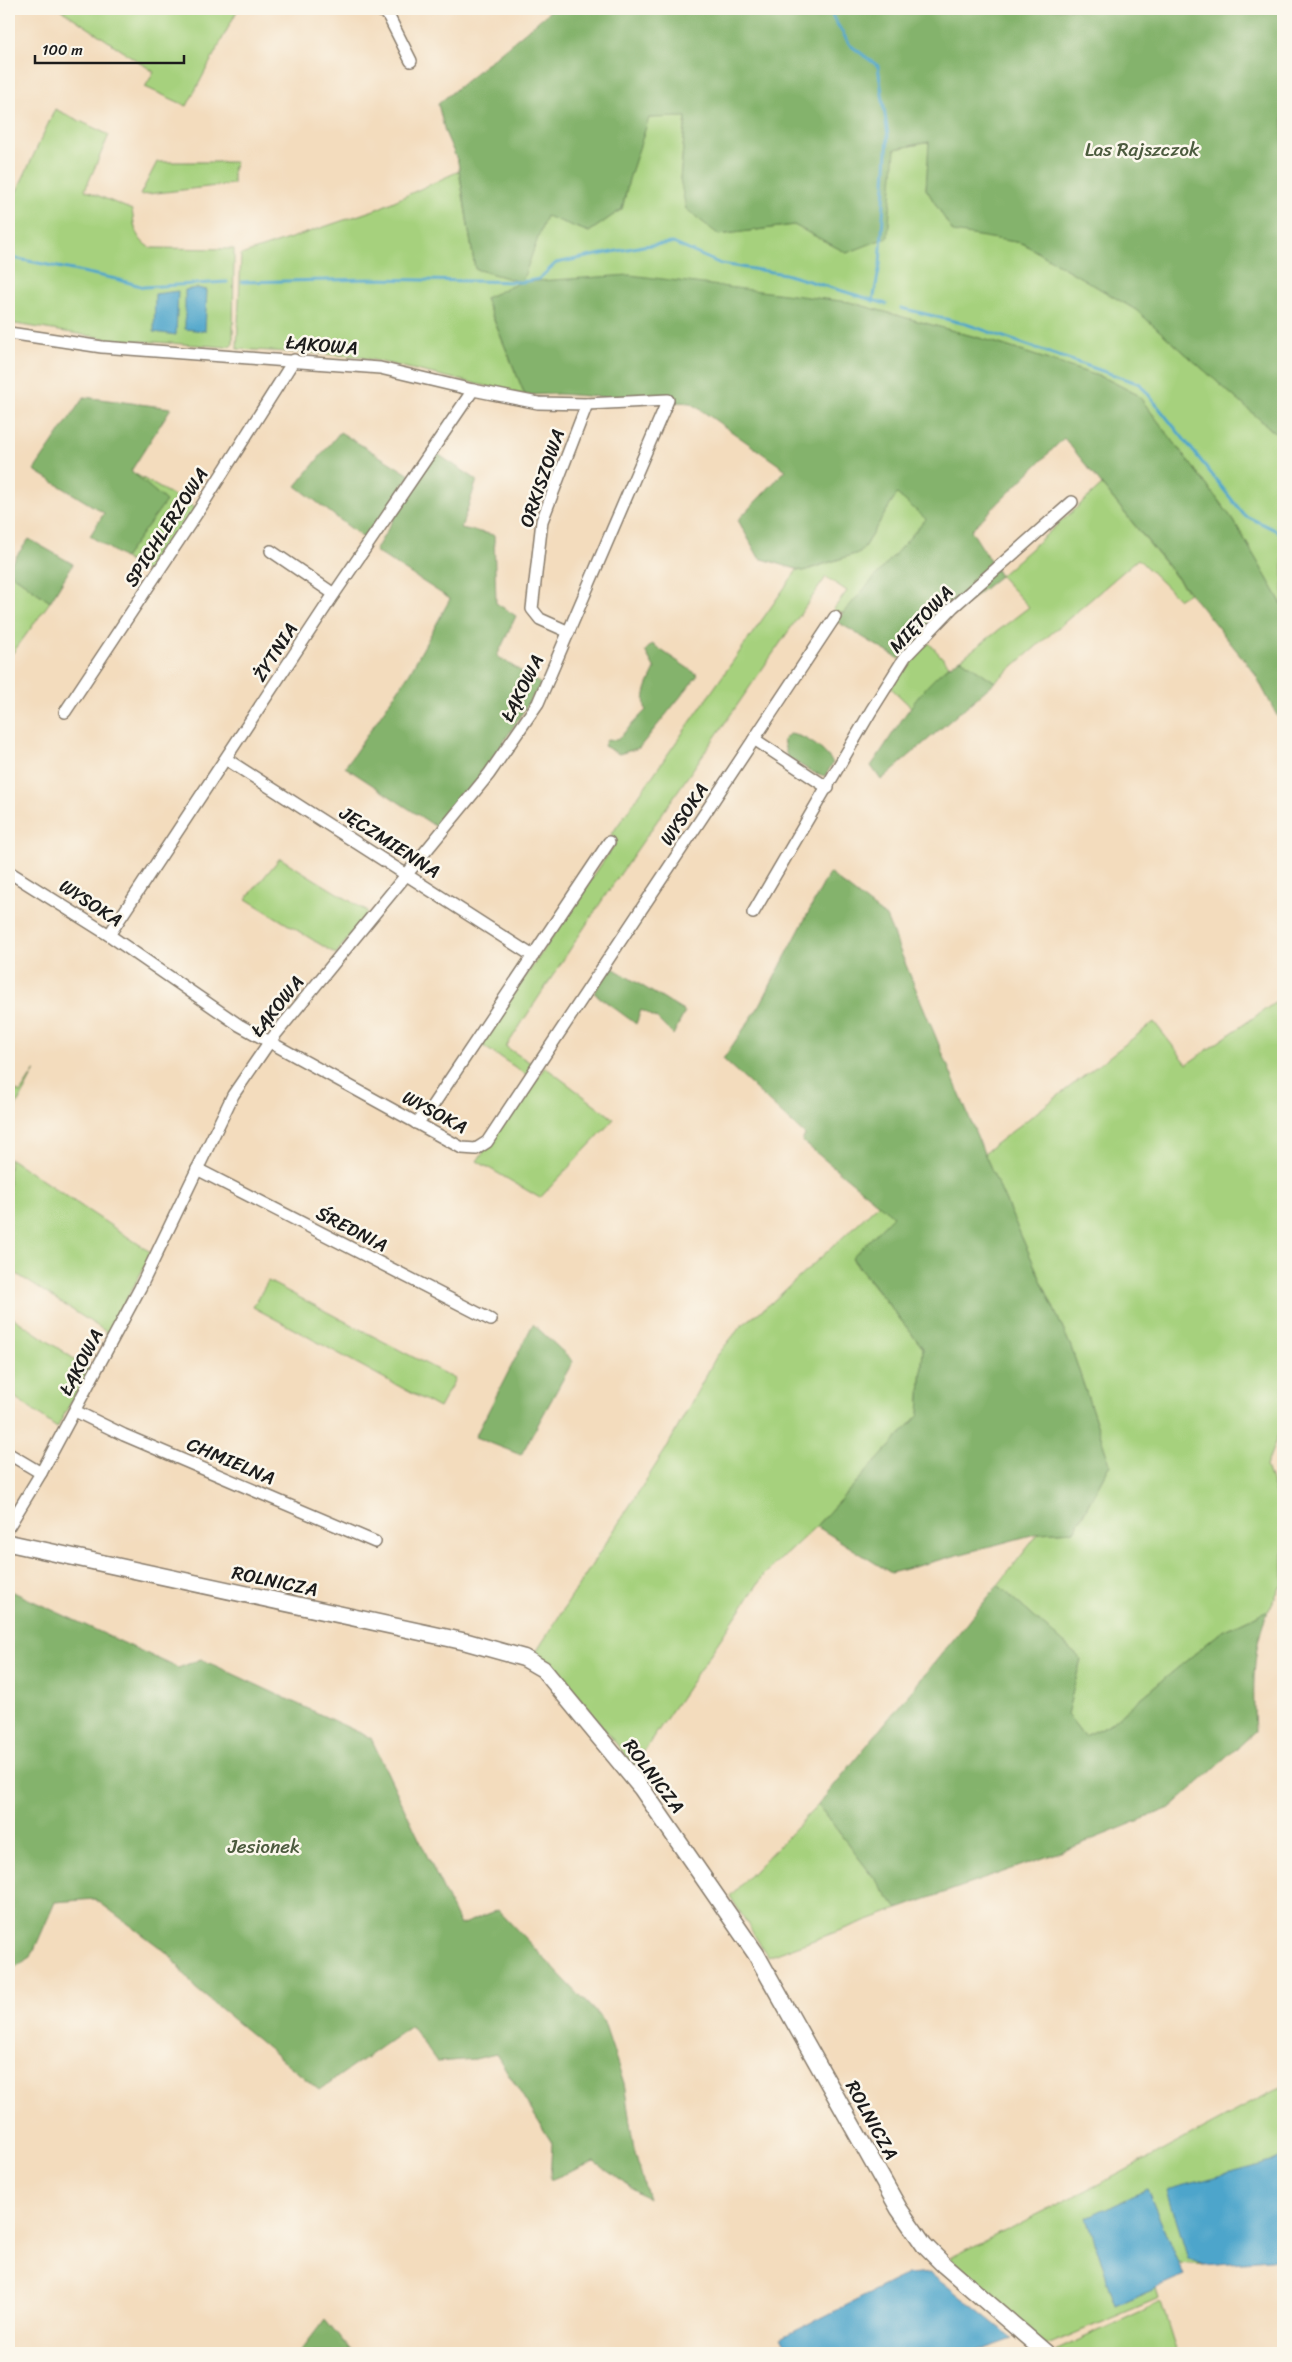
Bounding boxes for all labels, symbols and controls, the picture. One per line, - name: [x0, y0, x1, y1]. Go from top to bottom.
- scale bar: [35, 32, 184, 64]
- text: 100 m: [42, 37, 83, 63]
- park label: Las Rajszczok: [1085, 133, 1200, 166]
- street label: ŁĄKOWA: [285, 325, 359, 365]
- street label: ORKISZOWA: [510, 424, 574, 532]
- street label: SPICHLERZOWA: [115, 461, 217, 593]
- street label: MIĘTOWA: [880, 577, 962, 661]
- street label: ŻYTNIA: [243, 616, 307, 688]
- street label: ŁĄKOWA: [491, 648, 553, 728]
- street label: WYSOKA: [651, 776, 717, 852]
- street label: JĘCZMIENNA: [332, 796, 447, 887]
- street label: WYSOKA: [53, 870, 129, 936]
- street label: ŁĄKOWA: [242, 968, 312, 1044]
- street label: WYSOKA: [396, 1081, 474, 1143]
- street label: ŚREDNIA: [310, 1197, 394, 1261]
- street label: ŁĄKOWA: [50, 1322, 112, 1402]
- street label: CHMIELNA: [182, 1428, 280, 1494]
- street label: ROLNICZA: [229, 1556, 321, 1606]
- street label: ROLNICZA: [615, 1731, 693, 1821]
- park label: Jesionek: [227, 1830, 300, 1863]
- street label: ROLNICZA: [836, 2074, 908, 2166]

